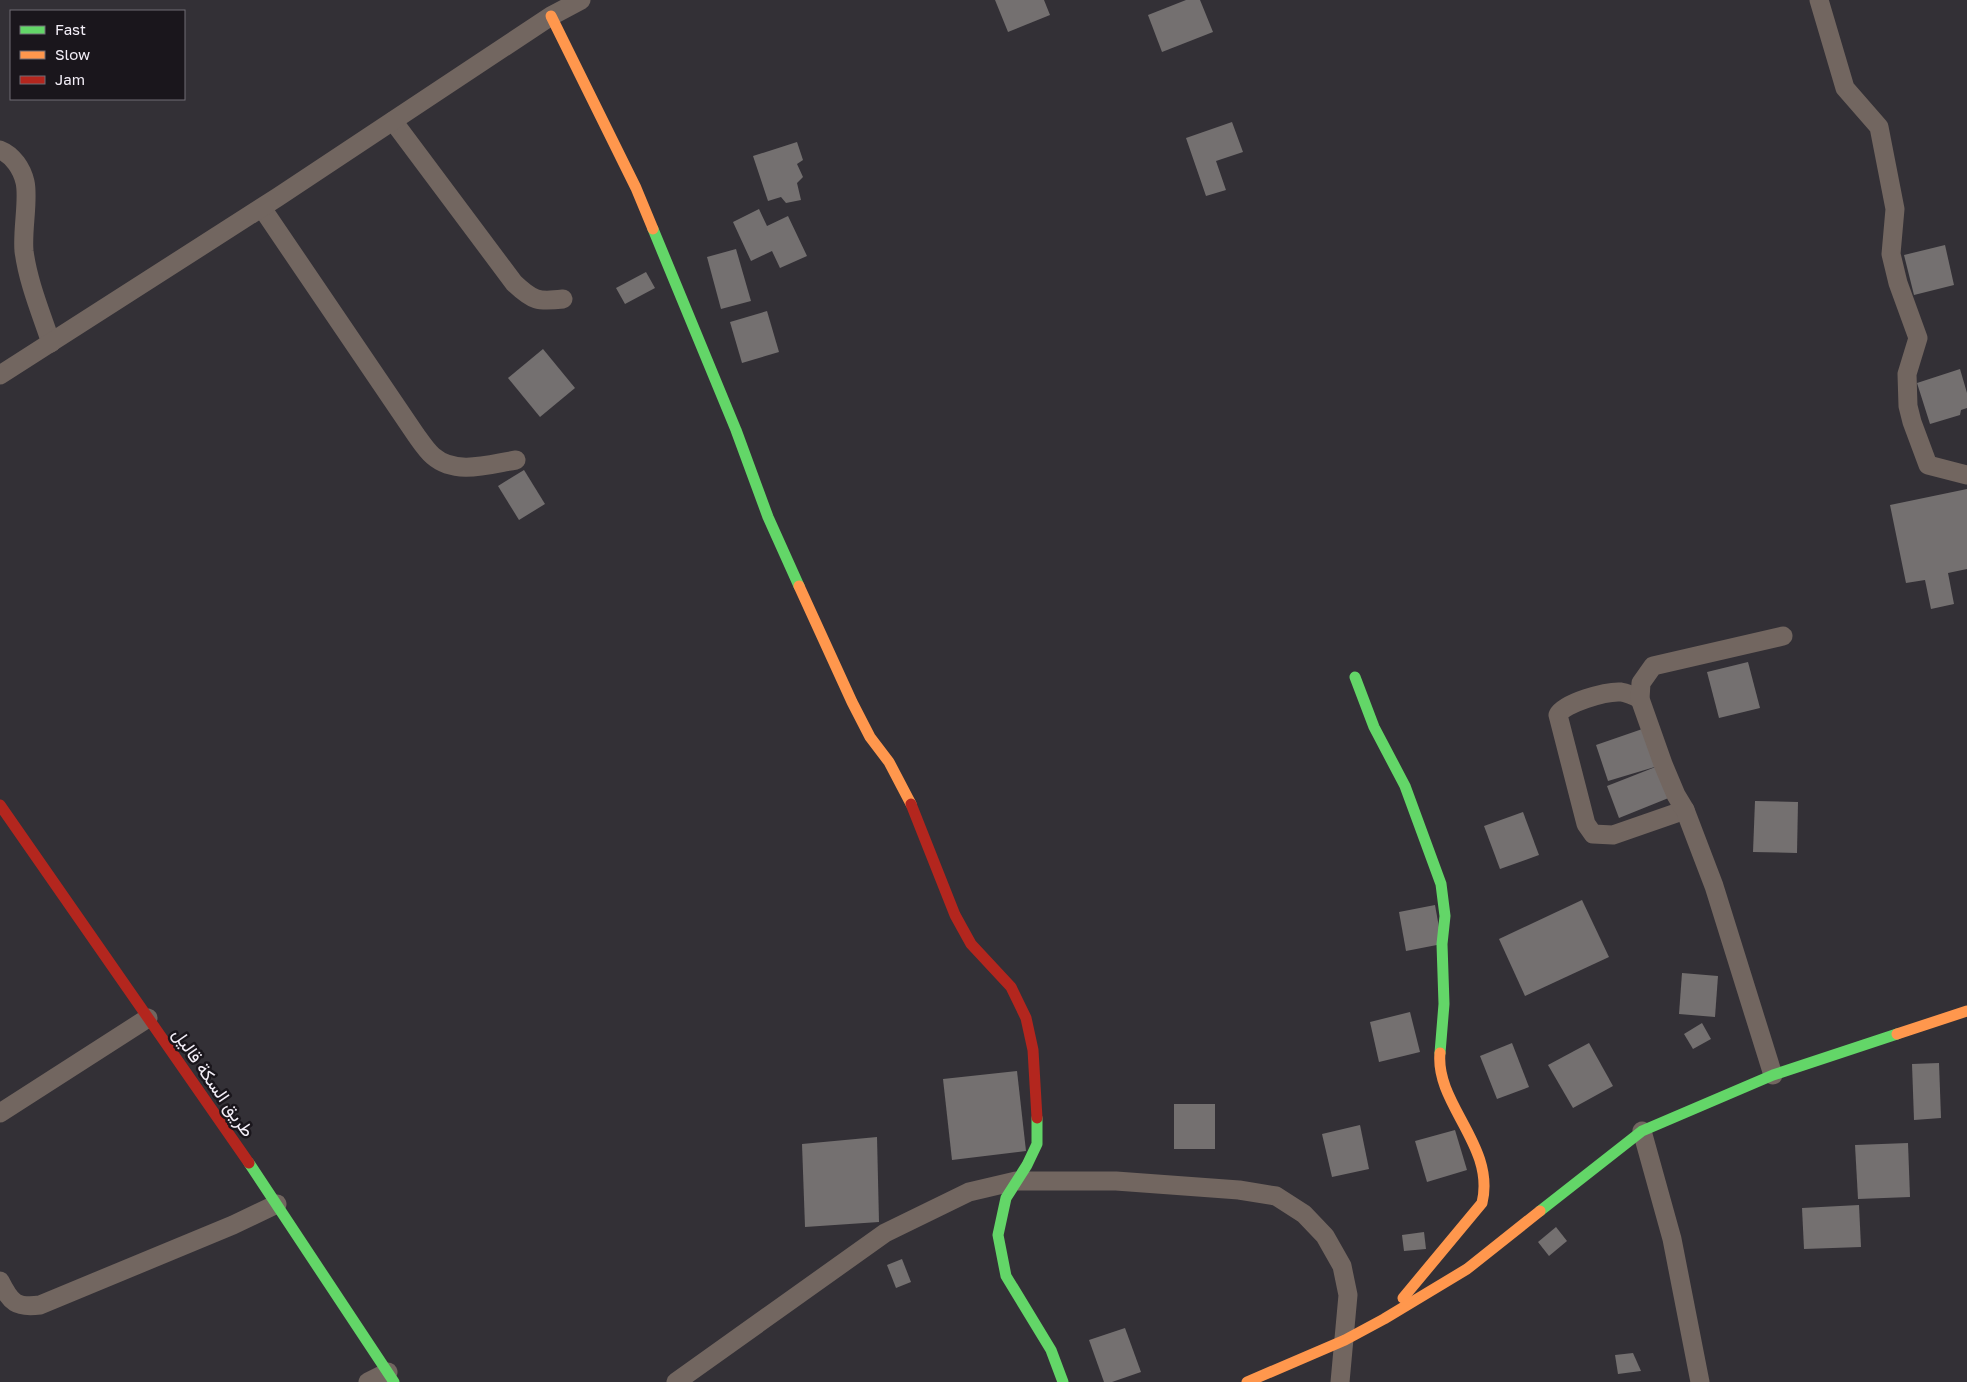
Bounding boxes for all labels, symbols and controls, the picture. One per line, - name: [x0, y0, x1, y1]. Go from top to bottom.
- legend: [10, 10, 185, 100]
- text: Fast: [55, 20, 86, 38]
- text: Slow: [55, 45, 90, 63]
- text: Jam: [55, 70, 85, 88]
- street label: طريق السكة قاليل: [168, 1023, 260, 1141]

